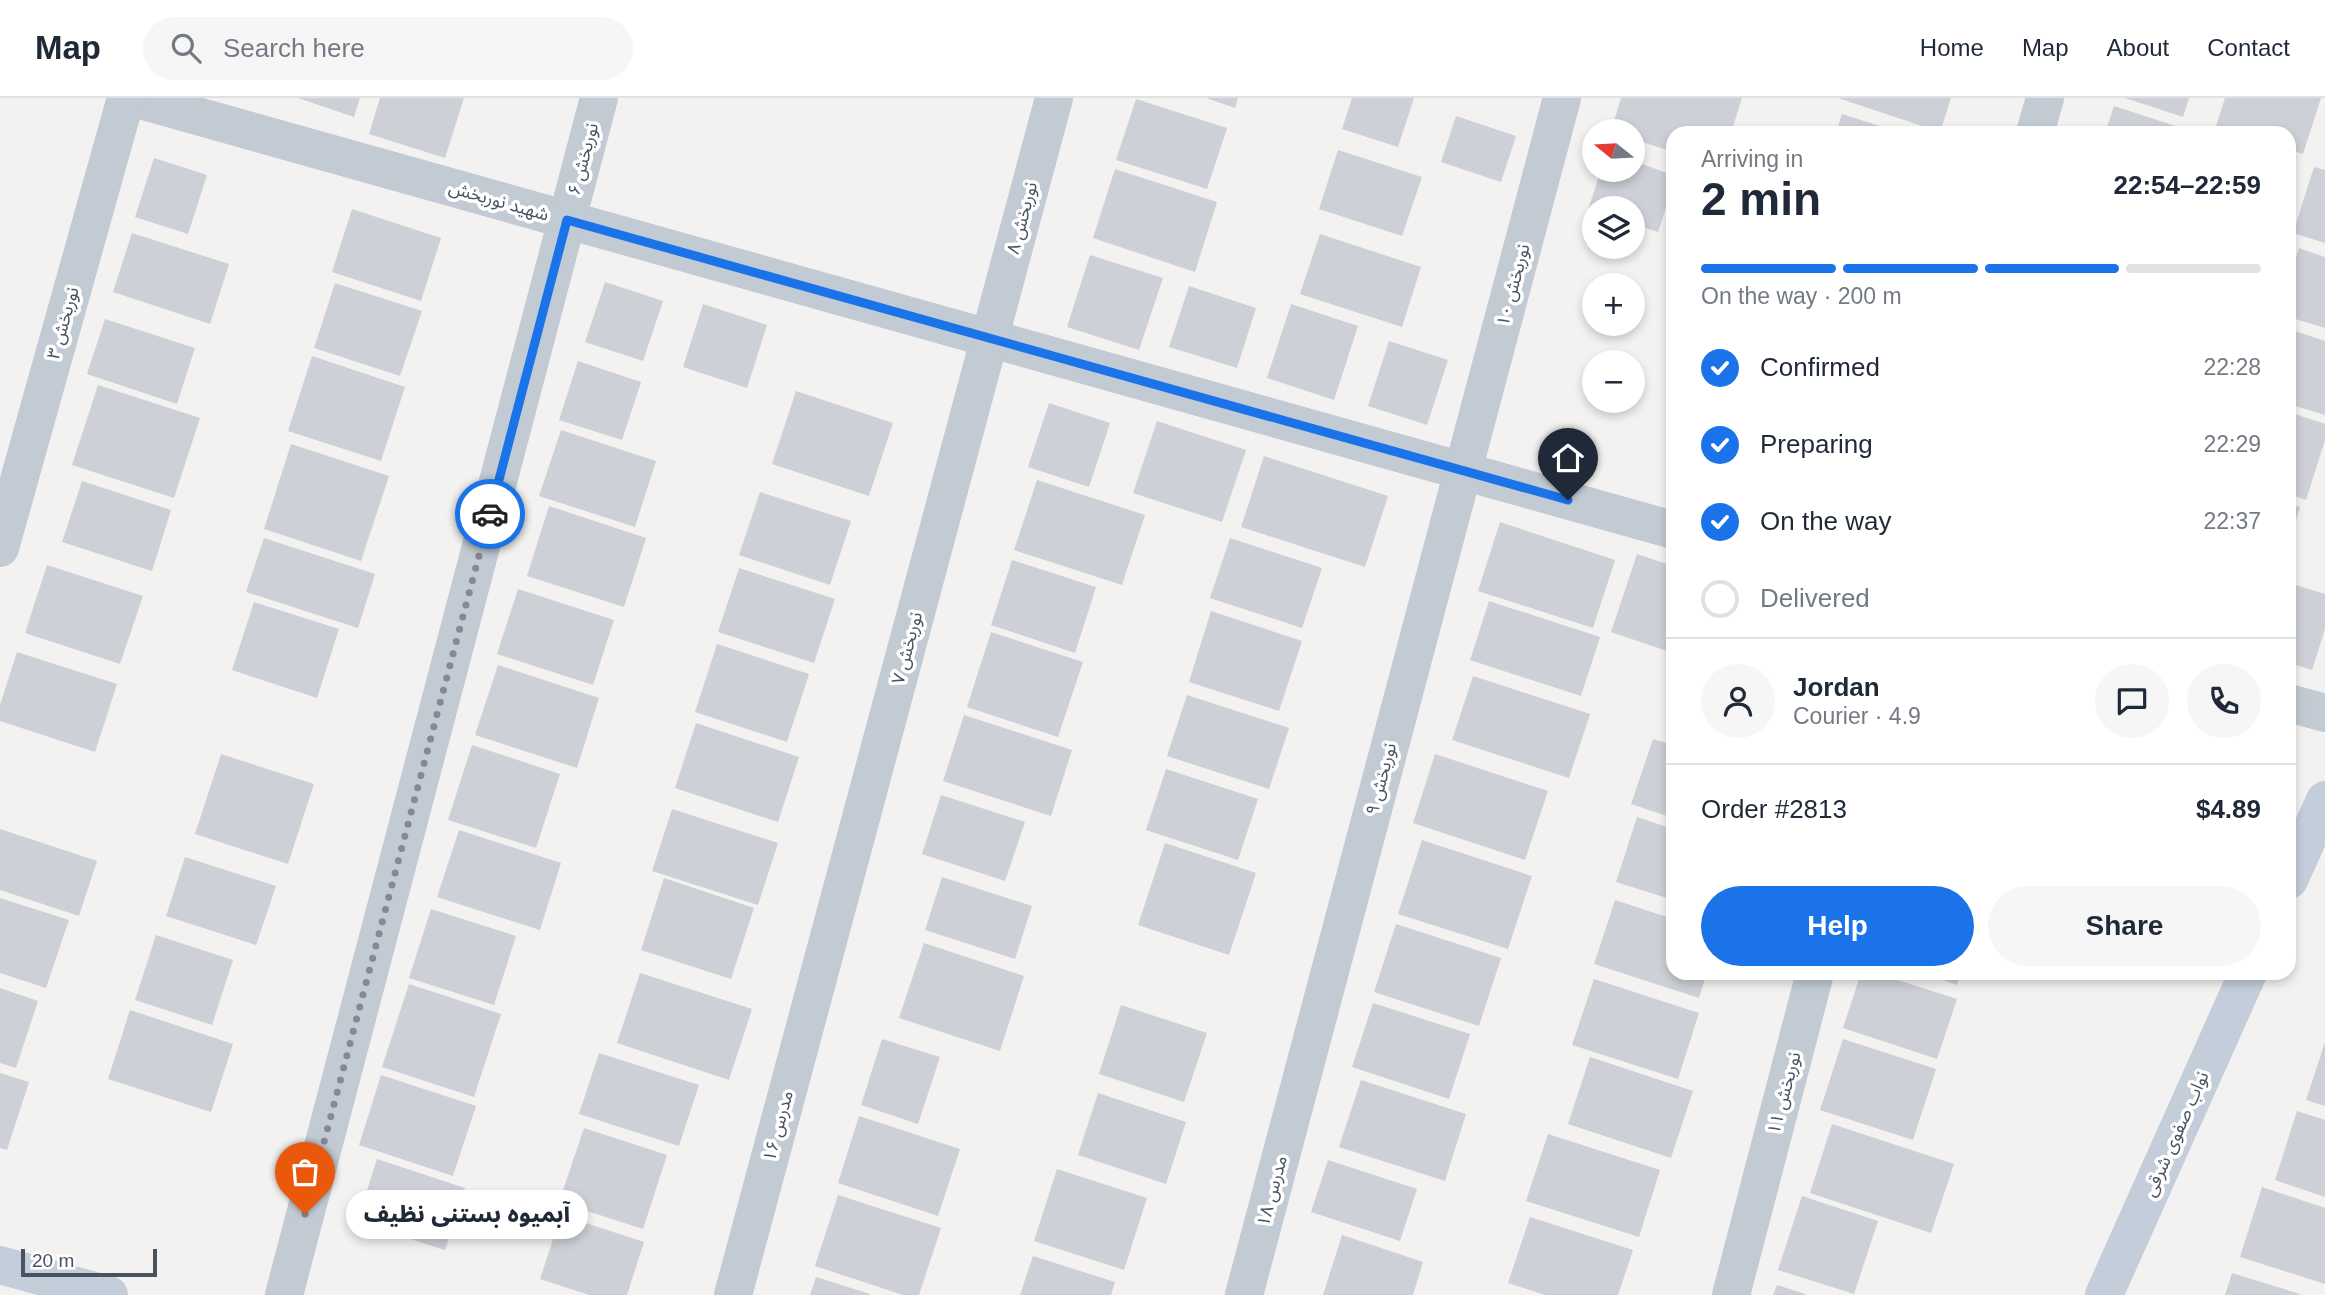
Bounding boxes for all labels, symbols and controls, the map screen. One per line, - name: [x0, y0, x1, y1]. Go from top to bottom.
- search box: [143, 17, 633, 80]
- text: Map: [35, 29, 101, 66]
- icon: search: [167, 29, 205, 67]
- text: Search here: [223, 33, 365, 63]
- text: Home: [1920, 34, 1984, 61]
- text: Map: [2022, 34, 2069, 61]
- text: About: [2107, 34, 2169, 61]
- text: Contact: [2207, 34, 2290, 61]
- north arrow: [1582, 119, 1645, 182]
- map controls: [1582, 119, 1645, 413]
- street label: نوربخش ۶: [564, 121, 603, 198]
- text: Arriving in: [1701, 146, 1803, 172]
- text: 22:54–22:59: [2114, 170, 2261, 200]
- text: 2 min: [1701, 173, 1821, 225]
- street label: شهید نوربخش: [446, 177, 551, 226]
- street label: نوربخش ۸: [1003, 180, 1042, 257]
- button: layers: [1582, 196, 1645, 259]
- street label: نوربخش ۱۰: [1492, 242, 1535, 328]
- button: +: [1582, 273, 1645, 336]
- text: On the way · 200 m: [1701, 283, 1902, 309]
- street label: نوربخش ۳: [43, 285, 84, 362]
- icon: check: [1701, 349, 1739, 387]
- button: −: [1582, 350, 1645, 413]
- text: Confirmed: [1760, 352, 1880, 382]
- text: 22:28: [2203, 354, 2261, 380]
- icon: check: [1701, 426, 1739, 464]
- pin: [1538, 428, 1598, 500]
- text: Preparing: [1760, 429, 1873, 459]
- text: 22:29: [2203, 431, 2261, 457]
- icon: home: [1549, 439, 1587, 477]
- courier: [455, 479, 525, 549]
- icon: car: [471, 495, 509, 533]
- icon: check: [1701, 503, 1739, 541]
- text: On the way: [1760, 506, 1892, 536]
- text: 22:37: [2203, 508, 2261, 534]
- text: Delivered: [1760, 583, 1870, 613]
- street label: نوربخش ۷: [888, 610, 927, 687]
- button: person: [1701, 664, 1775, 738]
- button: chat: [2095, 664, 2169, 738]
- button: phone: [2187, 664, 2261, 738]
- text: Jordan: [1793, 672, 1880, 702]
- text: Courier · 4.9: [1793, 703, 1921, 729]
- street label: نوربخش ۹: [1362, 741, 1401, 818]
- text: Order #2813: [1701, 794, 1847, 824]
- text: $4.89: [2196, 794, 2261, 824]
- button: Help: [1701, 886, 1974, 966]
- button: Share: [1988, 886, 2261, 966]
- street label: نوربخش ۱۱: [1763, 1050, 1806, 1136]
- street label: نواب صفوی شرقی: [2139, 1068, 2213, 1200]
- street label: مدرس ۱۶: [759, 1088, 798, 1164]
- pin: [275, 1142, 335, 1214]
- icon: bag: [286, 1153, 324, 1191]
- street label: مدرس ۱۸: [1253, 1153, 1292, 1229]
- callout: آبمیوه بستنی نظیف: [347, 1190, 588, 1238]
- text: آبمیوه بستنی نظیف: [364, 1201, 570, 1227]
- scale bar: [21, 1246, 158, 1278]
- text: 20 m: [32, 1250, 74, 1271]

